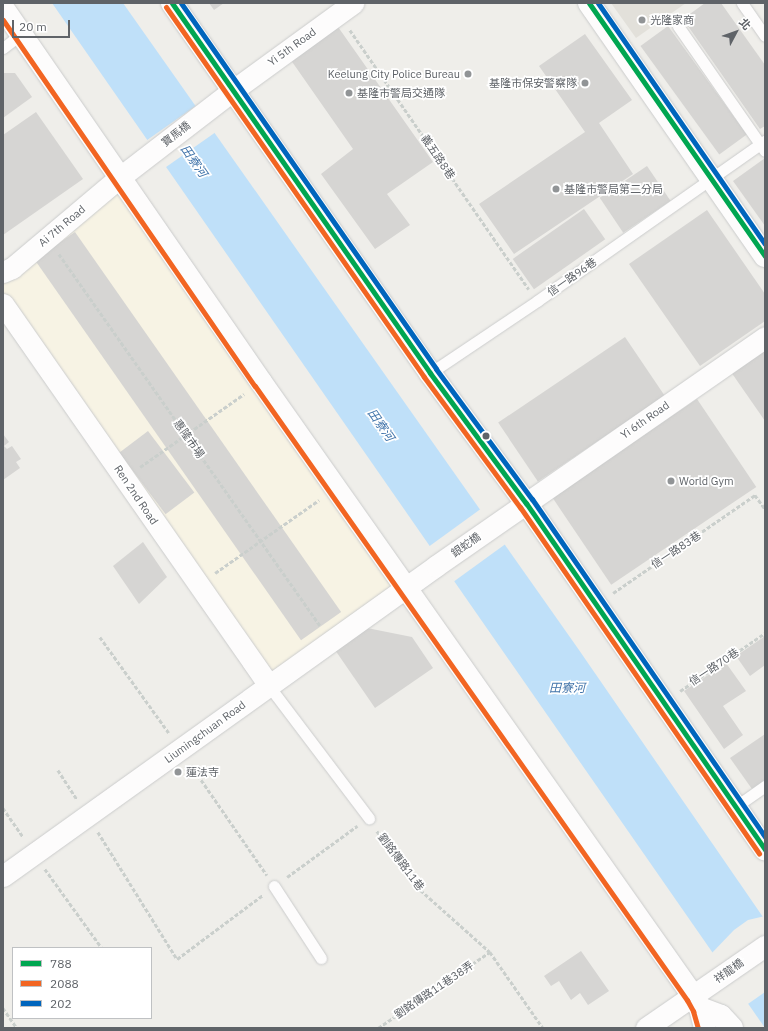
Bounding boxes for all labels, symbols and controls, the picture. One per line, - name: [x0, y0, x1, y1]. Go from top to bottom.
- scale bar: [14, 12, 72, 38]
- north arrow: [716, 12, 756, 52]
- place label: 光隆家商: [650, 13, 694, 27]
- marker: 光隆家商: [637, 15, 647, 25]
- text: 北: [736, 15, 754, 33]
- text: 20 m: [19, 19, 47, 34]
- street label: Yi 5th Road: [265, 25, 319, 69]
- place label: Keelung City Police Bureau: [328, 67, 460, 81]
- marker: Keelung City Police Bureau: [463, 69, 473, 79]
- place label: 基隆市保安警察隊: [489, 76, 577, 90]
- marker: 基隆市保安警察隊: [580, 78, 590, 88]
- place label: 基隆市警局交通隊: [357, 86, 445, 100]
- marker: 基隆市警局交通隊: [344, 88, 354, 98]
- street label: 寶馬橋: [159, 119, 193, 149]
- street label: 義五路8巷: [418, 132, 458, 182]
- water label: 田寮河: [178, 142, 210, 180]
- place label: 基隆市警局第二分局: [564, 182, 663, 196]
- marker: 基隆市警局第二分局: [551, 184, 561, 194]
- street label: Ai 7th Road: [36, 203, 88, 249]
- street label: 信一路96巷: [545, 255, 599, 299]
- street label: Yi 6th Road: [618, 398, 672, 442]
- water label: 田寮河: [365, 406, 397, 444]
- street label: 惠隆市場: [171, 417, 207, 461]
- unlabelled marker: [481, 431, 491, 441]
- street label: Ren 2nd Road: [111, 463, 161, 527]
- place label: World Gym: [679, 474, 734, 488]
- marker: World Gym: [666, 476, 676, 486]
- street label: 信一路83巷: [649, 529, 703, 571]
- street label: 銀蛇橋: [449, 530, 483, 560]
- street label: 信一路70巷: [687, 646, 741, 688]
- water label: 田寮河: [549, 681, 585, 695]
- street label: Liumingchuan Road: [162, 698, 248, 766]
- place label: 蓮法寺: [186, 765, 219, 779]
- marker: 蓮法寺: [173, 767, 183, 777]
- street label: 劉銘傳路11巷: [375, 831, 427, 893]
- legend: [12, 947, 152, 1019]
- text: 788: [50, 956, 72, 971]
- street label: 祥龍橋: [712, 956, 746, 986]
- street label: 劉銘傳路11巷38弄: [392, 959, 476, 1021]
- text: 2088: [50, 976, 79, 991]
- text: 202: [50, 996, 72, 1011]

